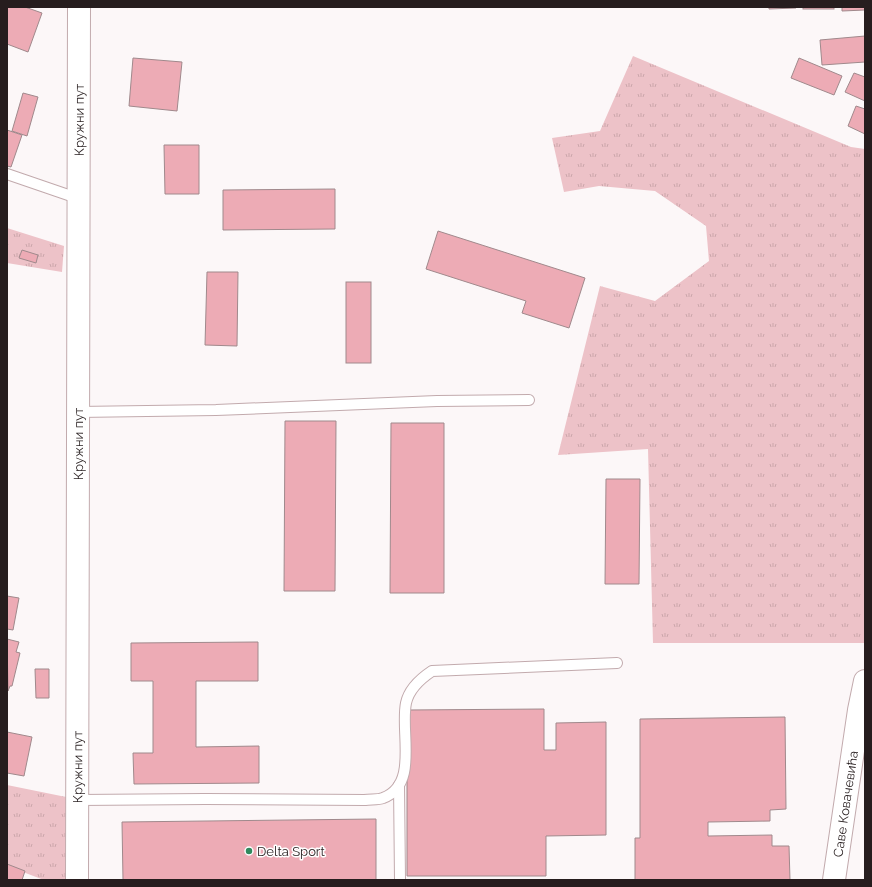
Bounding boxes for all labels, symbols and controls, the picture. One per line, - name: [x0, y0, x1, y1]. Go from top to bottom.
- street label: Кружни пут: [72, 84, 87, 156]
- street label: Кружни пут: [71, 408, 86, 480]
- street label: Кружни пут: [70, 731, 85, 803]
- street label: Саве Ковачевића: [830, 750, 861, 858]
- place label: Delta Sport: [257, 844, 325, 859]
- marker: Delta Sport: [244, 846, 254, 856]

